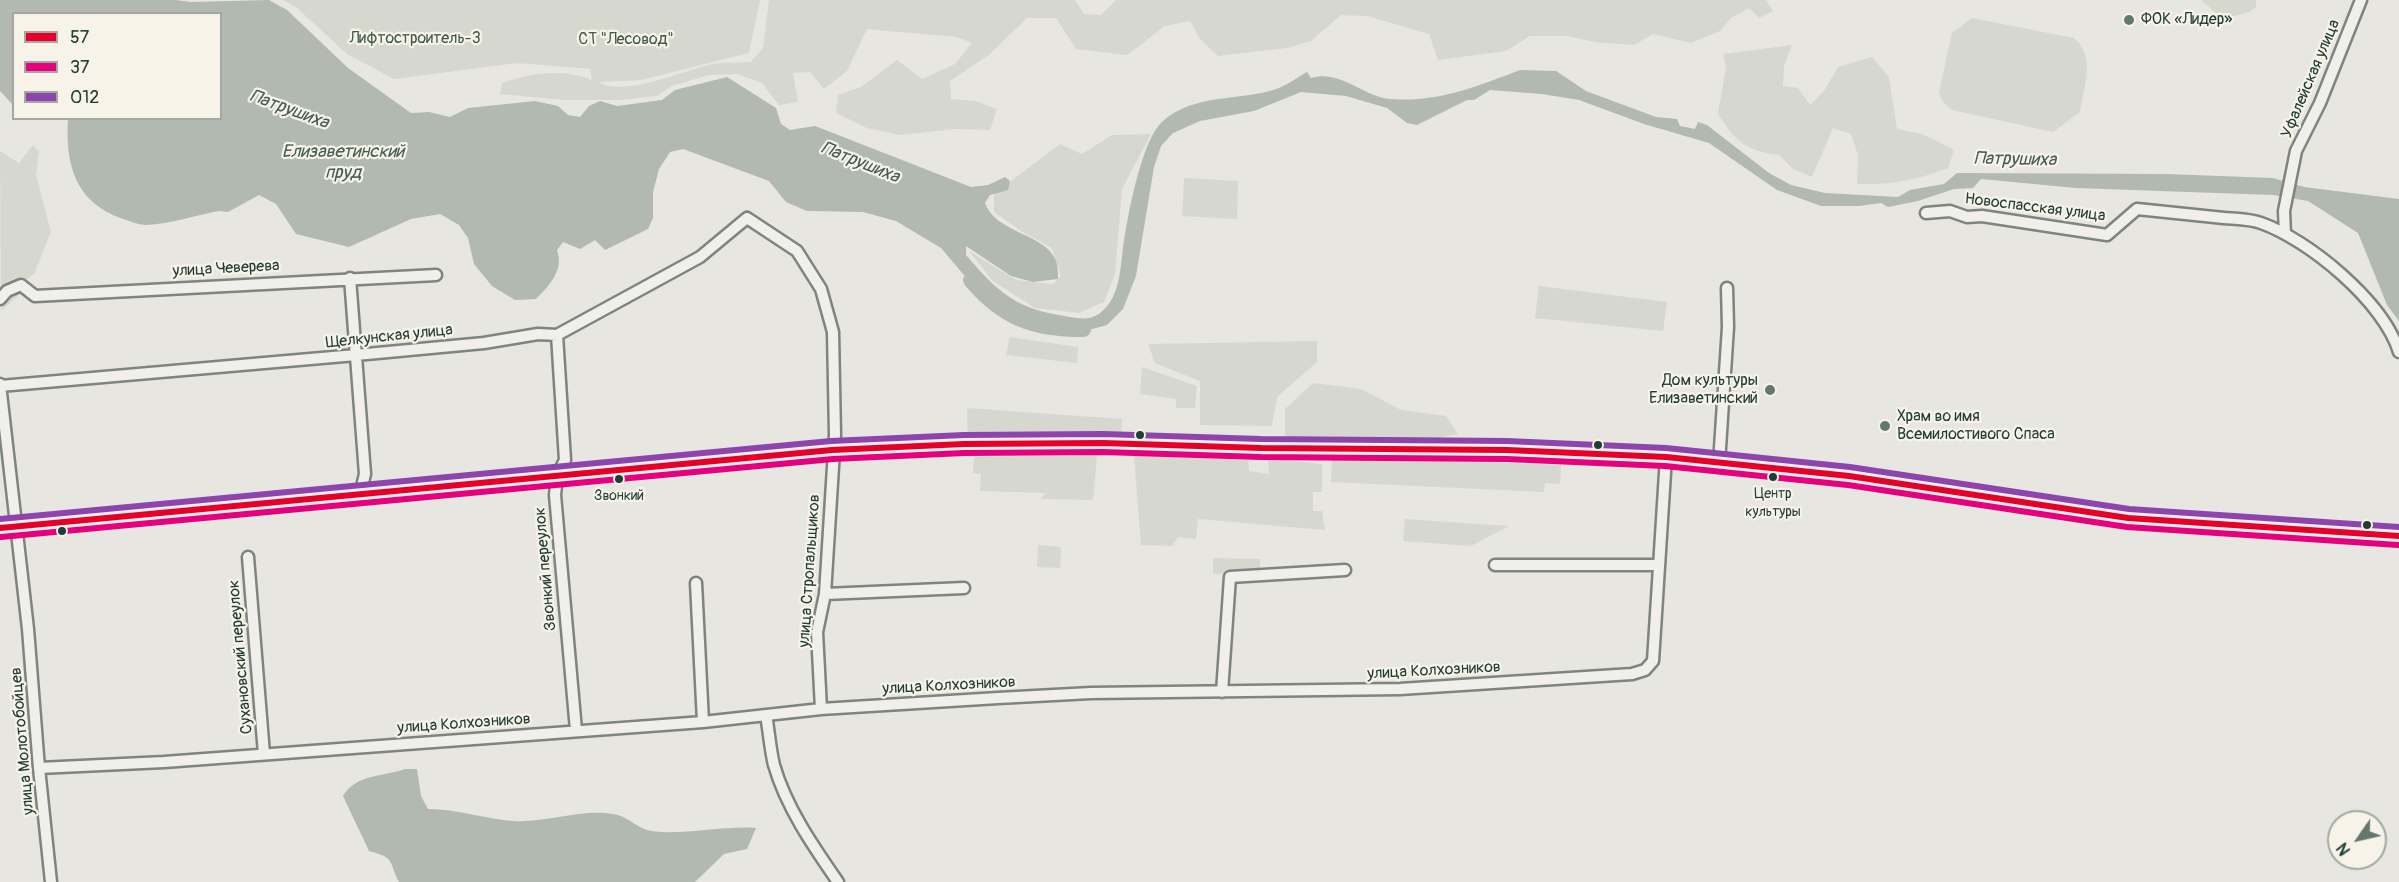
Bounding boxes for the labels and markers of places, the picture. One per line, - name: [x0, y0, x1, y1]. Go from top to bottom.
- place label: ФОК «Лидер»: [2141, 10, 2232, 30]
- marker: ФОК «Лидер»: [2122, 13, 2136, 27]
- place label: Дом культуры Елизаветинский: [1649, 371, 1758, 409]
- marker: Дом культуры Елизаветинский: [1763, 383, 1777, 397]
- place label: Храм во имя Всемилостивого Спаса: [1897, 407, 2055, 445]
- marker: Храм во имя Всемилостивого Спаса: [1878, 419, 1892, 433]
- unlabelled marker: [1134, 429, 1146, 441]
- unlabelled marker: [1592, 439, 1604, 451]
- marker: Центр культуры: [1767, 471, 1779, 483]
- marker: Звонкий: [613, 473, 625, 485]
- place label: Центр культуры: [1745, 486, 1801, 518]
- place label: Звонкий: [594, 488, 644, 504]
- unlabelled marker: [2361, 519, 2373, 531]
- unlabelled marker: [56, 525, 68, 537]

